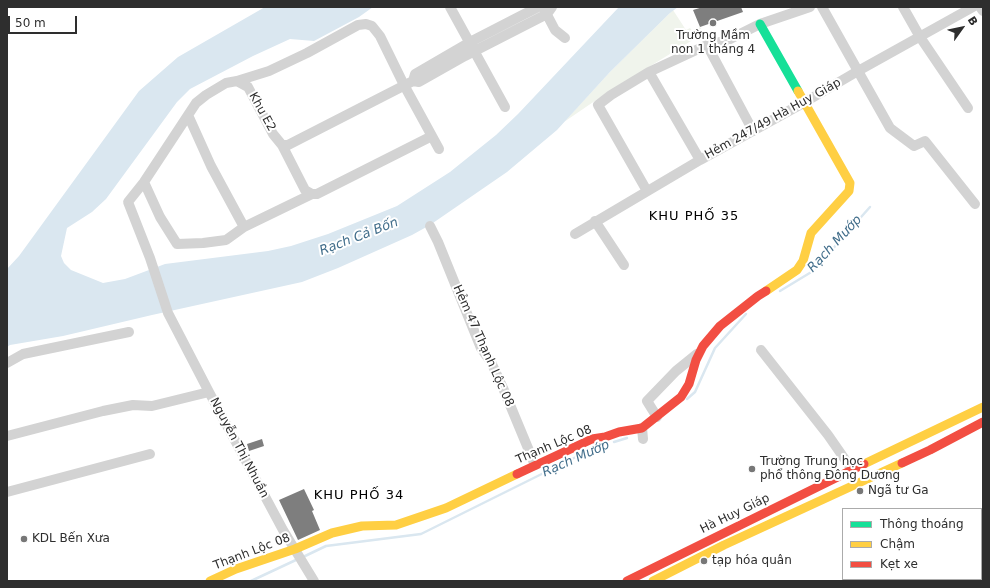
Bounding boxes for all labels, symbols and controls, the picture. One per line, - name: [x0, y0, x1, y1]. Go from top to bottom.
- scale bar: [10, 8, 79, 34]
- north arrow: [942, 8, 982, 48]
- text: B: [965, 14, 980, 28]
- text: 50 m: [15, 16, 46, 30]
- marker: Trường Mầm non 1 tháng 4: [708, 18, 718, 28]
- place label: Trường Mầm non 1 tháng 4: [671, 29, 755, 57]
- street label: Hẻm 247/49 Hà Huy Giáp: [702, 76, 844, 162]
- street label: Khu E2: [245, 90, 279, 134]
- district label: KHU PHỐ 35: [649, 209, 739, 225]
- water label: Rạch Mướp: [805, 212, 865, 276]
- water label: Rạch Cả Bốn: [318, 215, 400, 259]
- street label: Hẻm 47 Thạnh Lộc 08: [450, 283, 516, 409]
- street label: Nguyễn Thị Nhuần: [207, 395, 271, 501]
- street label: Thạnh Lộc 08: [514, 423, 594, 467]
- water label: Rạch Mướp: [540, 437, 612, 481]
- place label: Trường Trung học phổ thông Đông Dương: [760, 455, 900, 483]
- marker: Trường Trung học phổ thông Đông Dương: [747, 464, 757, 474]
- place label: Ngã tư Ga: [868, 484, 929, 498]
- marker: Ngã tư Ga: [855, 486, 865, 496]
- district label: KHU PHỐ 34: [314, 488, 404, 504]
- street label: Hà Huy Giáp: [698, 491, 772, 537]
- legend: [842, 508, 982, 580]
- text: Thông thoáng: [880, 517, 964, 531]
- street label: Thạnh Lộc 08: [212, 531, 292, 573]
- place label: KDL Bến Xưa: [32, 532, 110, 546]
- marker: KDL Bến Xưa: [19, 534, 29, 544]
- text: Chậm: [880, 537, 915, 551]
- place label: tạp hóa quân: [712, 554, 792, 568]
- marker: tạp hóa quân: [699, 556, 709, 566]
- text: Kẹt xe: [880, 557, 918, 571]

